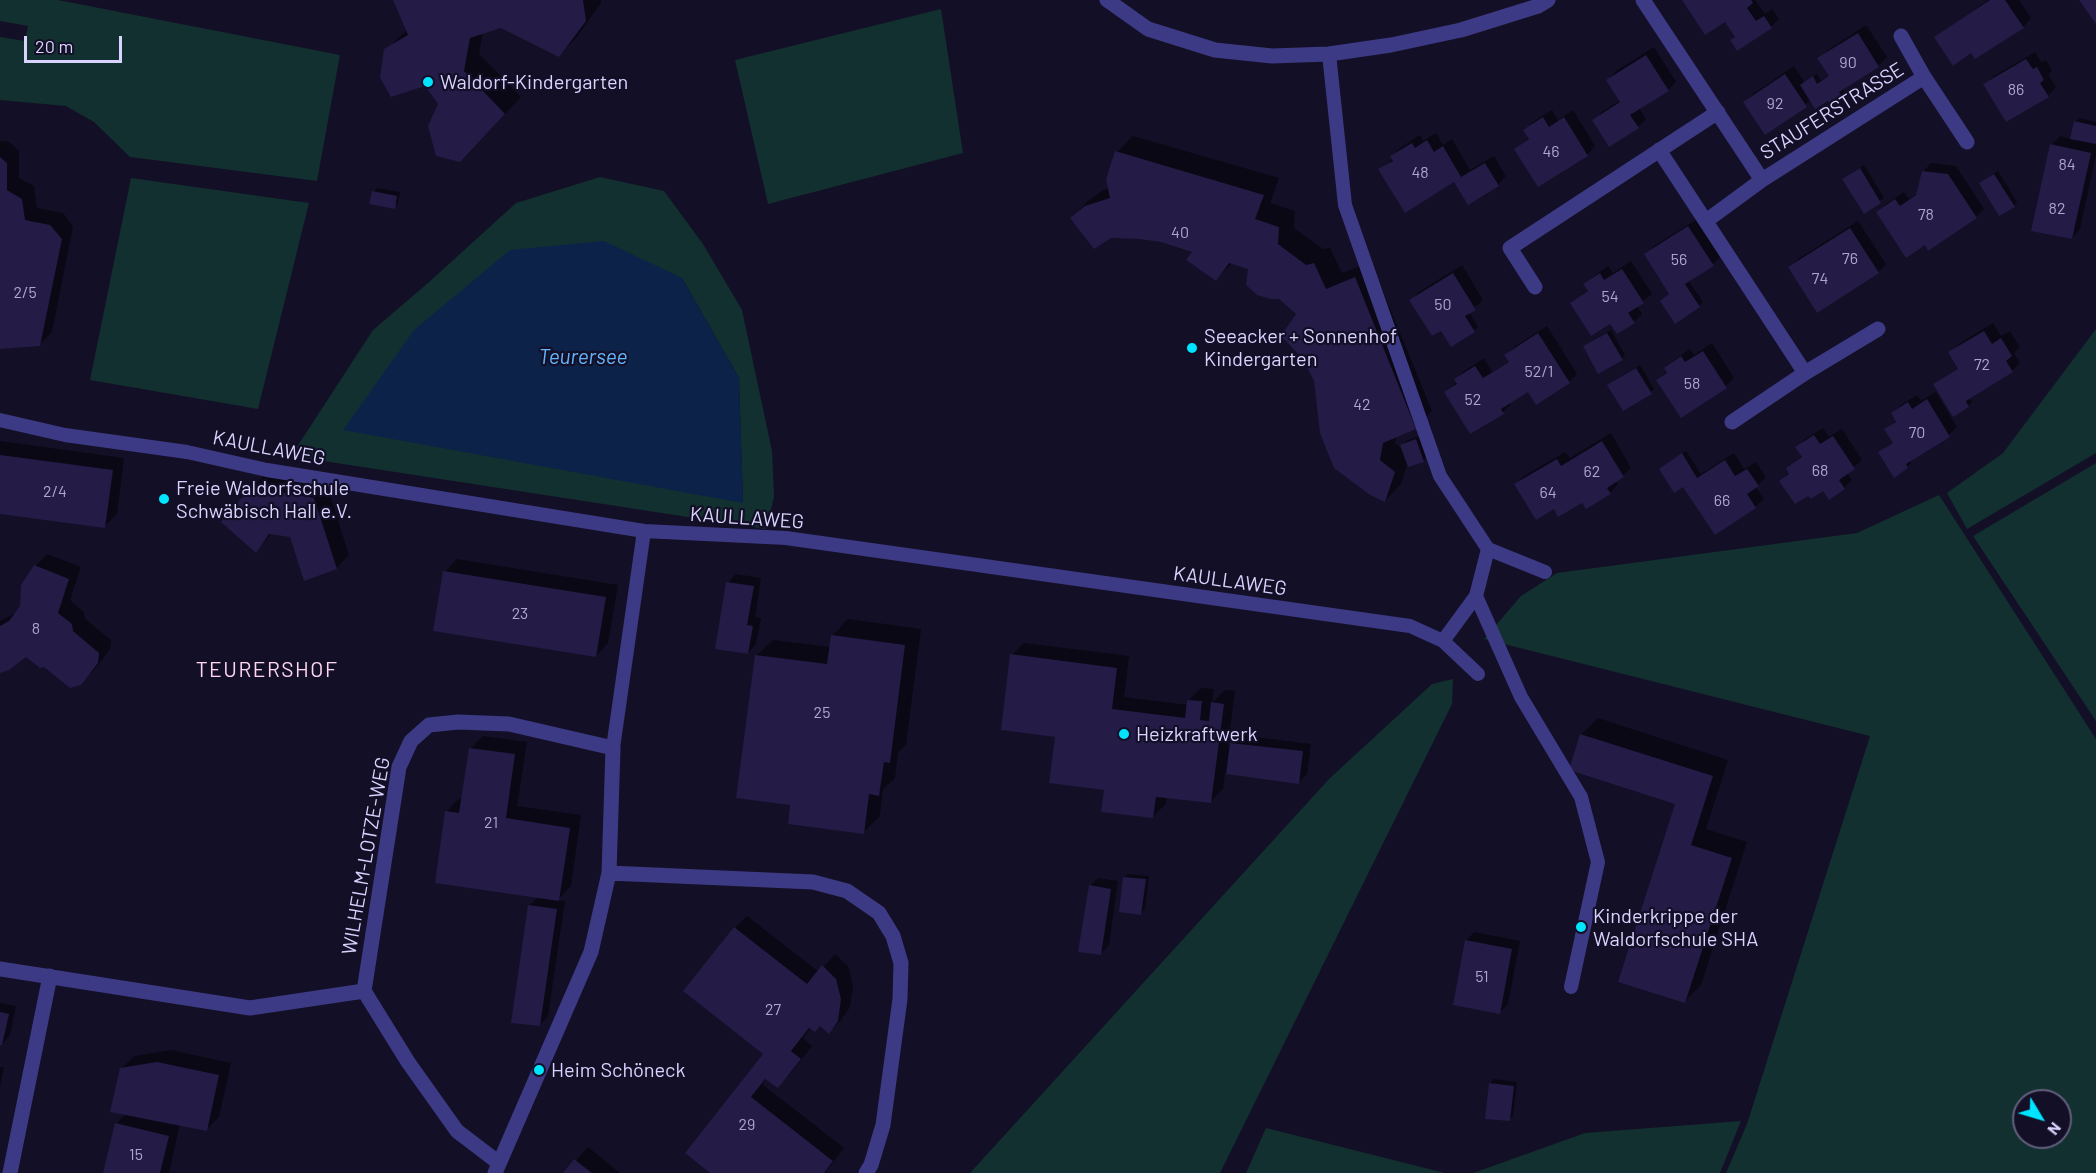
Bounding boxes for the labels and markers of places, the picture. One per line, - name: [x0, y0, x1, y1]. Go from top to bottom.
- place label: Waldorf-Kindergarten: [440, 70, 628, 94]
- marker: Waldorf-Kindergarten: [421, 75, 435, 89]
- place label: Seeacker + Sonnenhof Kindergarten: [1204, 324, 1397, 371]
- marker: Seeacker + Sonnenhof Kindergarten: [1185, 341, 1199, 355]
- place label: Freie Waldorfschule Schwäbisch Hall e.V.: [176, 476, 352, 523]
- marker: Freie Waldorfschule Schwäbisch Hall e.V.: [157, 492, 171, 506]
- place label: Heizkraftwerk: [1136, 722, 1258, 746]
- marker: Heizkraftwerk: [1117, 727, 1131, 741]
- place label: Kinderkrippe der Waldorfschule SHA: [1593, 904, 1758, 951]
- marker: Kinderkrippe der Waldorfschule SHA: [1574, 920, 1588, 934]
- place label: Heim Schöneck: [551, 1058, 686, 1082]
- marker: Heim Schöneck: [532, 1063, 546, 1077]

